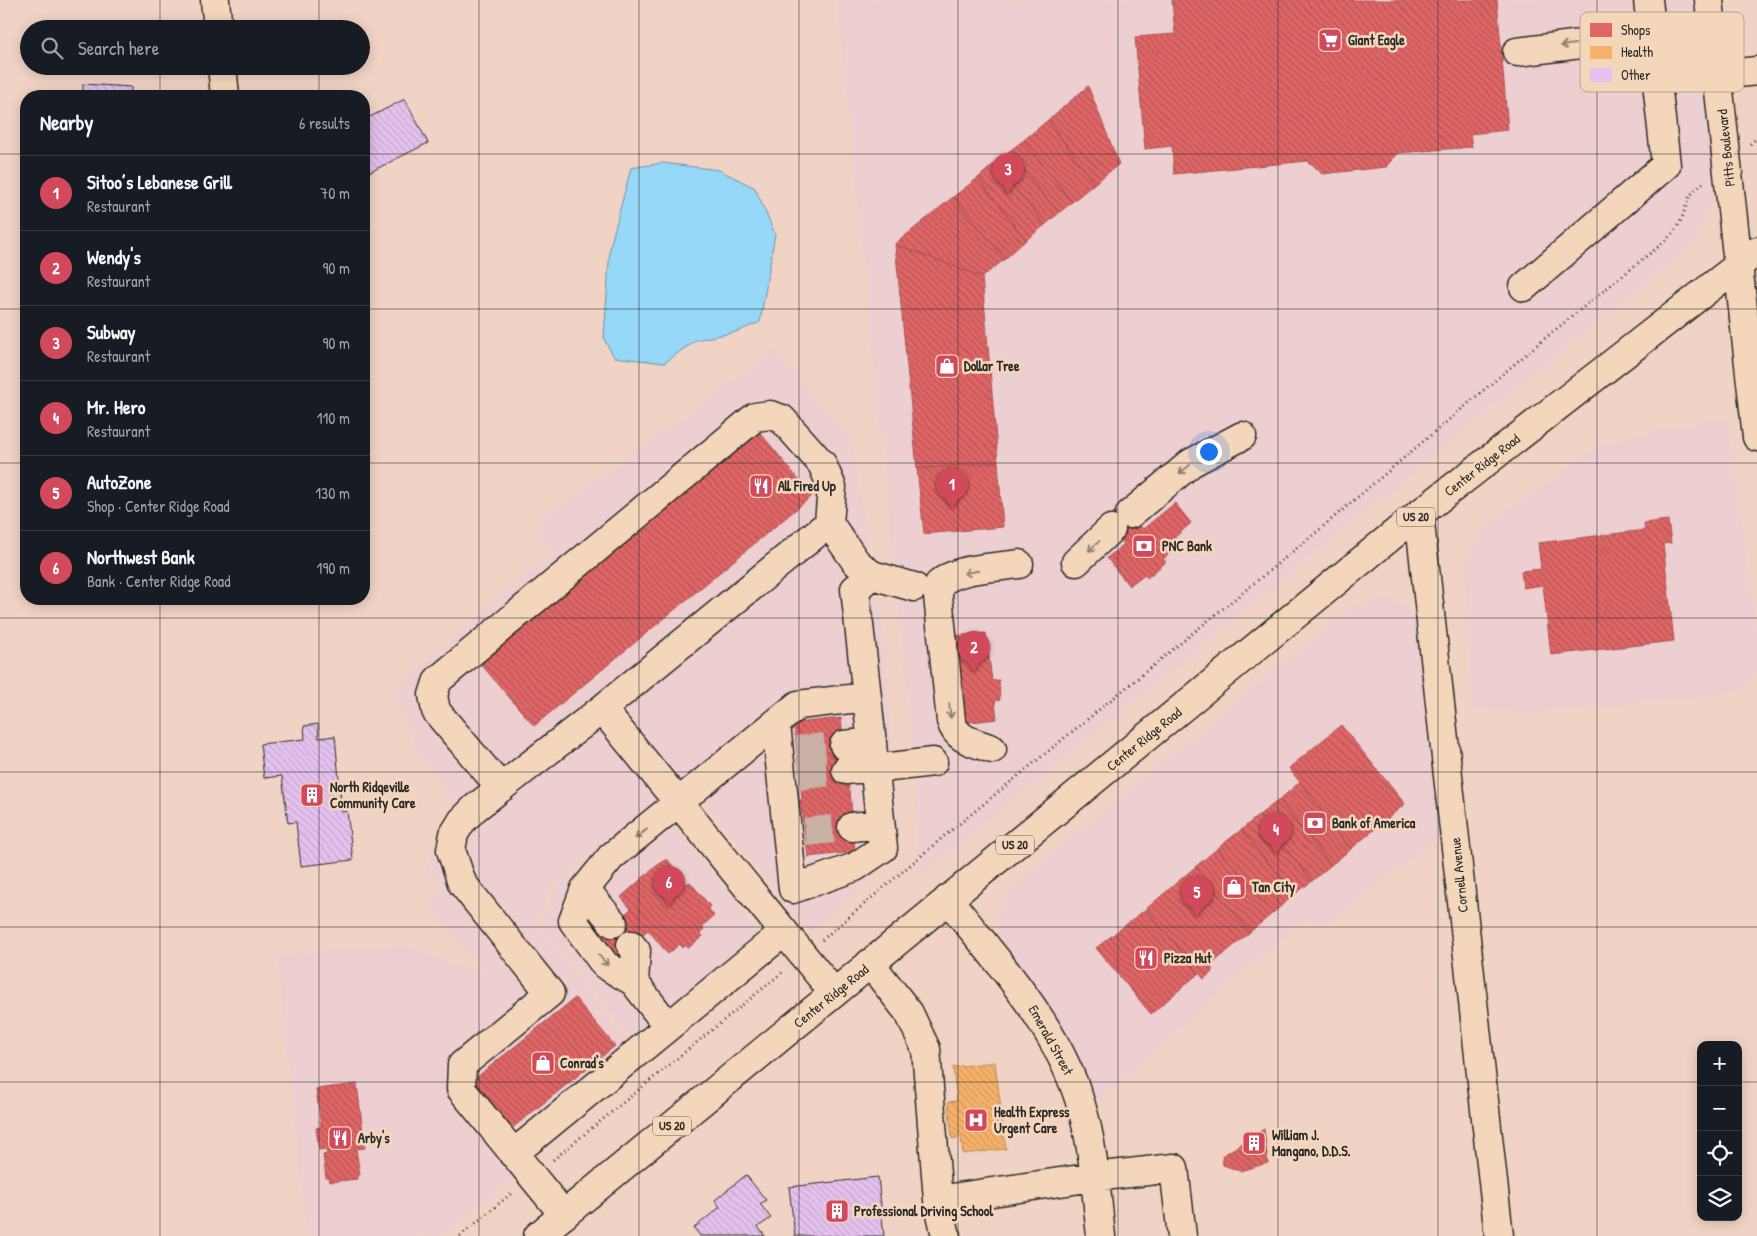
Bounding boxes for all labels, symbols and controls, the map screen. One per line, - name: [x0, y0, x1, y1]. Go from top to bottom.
- legend: [1580, 12, 1744, 92]
- search box: [20, 20, 370, 75]
- text: Shops: [1621, 20, 1650, 40]
- supermarket icon: Giant Eagle: [1317, 27, 1343, 53]
- place label: Giant Eagle: [1348, 30, 1405, 51]
- icon: search: [38, 34, 66, 62]
- text: Search here: [78, 35, 159, 61]
- one-way arrow: [1561, 40, 1577, 50]
- text: Health: [1621, 42, 1653, 61]
- text: Other: [1621, 65, 1651, 84]
- text: Nearby: [40, 108, 93, 137]
- street label: Pitts Boulevard: [1712, 108, 1739, 188]
- text: 6 results: [299, 112, 350, 134]
- pin: 3: [992, 153, 1024, 194]
- text: Sitoo’s Lebanese Grill: [87, 169, 232, 195]
- text: 1: [53, 182, 59, 204]
- text: 70 m: [320, 182, 350, 204]
- text: Restaurant: [87, 195, 150, 217]
- text: Wendy's: [87, 244, 141, 270]
- text: 2: [52, 257, 60, 279]
- text: 90 m: [322, 257, 350, 279]
- text: Restaurant: [87, 270, 150, 292]
- text: Subway: [87, 319, 135, 345]
- text: 3: [52, 332, 60, 354]
- text: 90 m: [322, 332, 350, 354]
- text: Restaurant: [87, 345, 150, 367]
- shop icon: Dollar Tree: [934, 353, 960, 379]
- place label: Dollar Tree: [964, 356, 1020, 375]
- text: Mr. Hero: [87, 394, 145, 420]
- text: 4: [53, 407, 59, 429]
- text: 110 m: [317, 407, 350, 429]
- text: Restaurant: [87, 420, 150, 442]
- street label: Center Ridge Road: [1440, 429, 1525, 501]
- your location: [1196, 439, 1222, 465]
- one-way arrow: [1178, 463, 1191, 474]
- pin: 1: [936, 468, 968, 509]
- text: AutoZone: [87, 469, 152, 495]
- restaurant icon: All Fired Up: [748, 473, 774, 499]
- place label: All Fired Up: [778, 476, 837, 497]
- text: 5: [53, 482, 59, 504]
- text: 130 m: [315, 482, 350, 504]
- text: Shop · Center Ridge Road: [87, 495, 229, 517]
- road number: US 20: [1397, 508, 1435, 526]
- bank icon: PNC Bank: [1131, 533, 1157, 559]
- place label: PNC Bank: [1162, 536, 1212, 555]
- one-way arrow: [1087, 540, 1100, 552]
- text: Northwest Bank: [87, 544, 195, 570]
- text: 6: [53, 557, 59, 579]
- text: 190 m: [317, 557, 350, 579]
- one-way arrow: [963, 567, 979, 577]
- text: Bank · Center Ridge Road: [87, 570, 230, 592]
- pin: 2: [958, 631, 990, 672]
- street label: Center Ridge Road: [1102, 702, 1186, 776]
- one-way arrow: [945, 703, 954, 719]
- place label: North Ridgeville Community Care: [330, 777, 416, 814]
- building icon: North Ridgeville Community Care: [299, 782, 325, 808]
- bank icon: Bank of America: [1302, 810, 1328, 836]
- pin: 4: [1260, 813, 1292, 854]
- place label: Bank of America: [1332, 813, 1416, 832]
- one-way arrow: [635, 828, 648, 839]
- road number: US 20: [996, 836, 1034, 854]
- street label: Cornell Avenue: [1445, 836, 1472, 914]
- pin: 6: [653, 866, 685, 907]
- shop icon: Tan City: [1221, 874, 1247, 900]
- pin: 5: [1181, 876, 1213, 917]
- place label: Tan City: [1251, 877, 1295, 898]
- restaurant icon: Pizza Hut: [1133, 945, 1159, 971]
- place label: Pizza Hut: [1164, 948, 1213, 967]
- one-way arrow: [597, 954, 608, 967]
- street label: Center Ridge Road: [789, 959, 873, 1033]
- street label: Emerald Street: [1024, 1001, 1079, 1078]
- map controls: [1697, 1041, 1742, 1221]
- button: +: [1697, 1041, 1742, 1086]
- shop icon: Conrad's: [530, 1050, 556, 1076]
- place label: Conrad's: [560, 1053, 604, 1072]
- button: −: [1697, 1086, 1742, 1131]
- place label: Health Express Urgent Care: [994, 1102, 1070, 1139]
- hospital icon: Health Express Urgent Care: [963, 1107, 989, 1133]
- road number: US 20: [653, 1116, 691, 1136]
- restaurant icon: Arby's: [327, 1125, 353, 1151]
- place label: William J. Mangano, D.D.S.: [1272, 1125, 1351, 1162]
- place label: Arby's: [358, 1128, 390, 1149]
- building icon: William J. Mangano, D.D.S.: [1241, 1130, 1267, 1156]
- button: locate: [1697, 1131, 1742, 1176]
- button: layers: [1697, 1176, 1742, 1221]
- building icon: Professional Driving School: [824, 1198, 850, 1224]
- place label: Professional Driving School: [854, 1201, 993, 1222]

